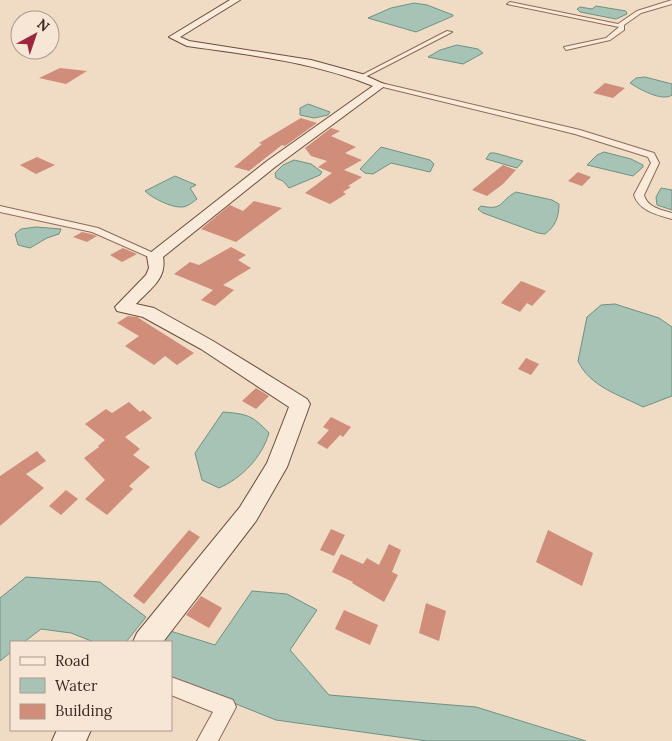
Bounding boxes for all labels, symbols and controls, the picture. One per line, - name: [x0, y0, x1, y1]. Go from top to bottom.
- north arrow: [10, 10, 60, 60]
- text: N: [33, 15, 53, 36]
- legend: [10, 641, 172, 731]
- text: Road: [55, 651, 90, 670]
- text: Water: [55, 676, 98, 695]
- text: Building: [55, 701, 113, 720]

